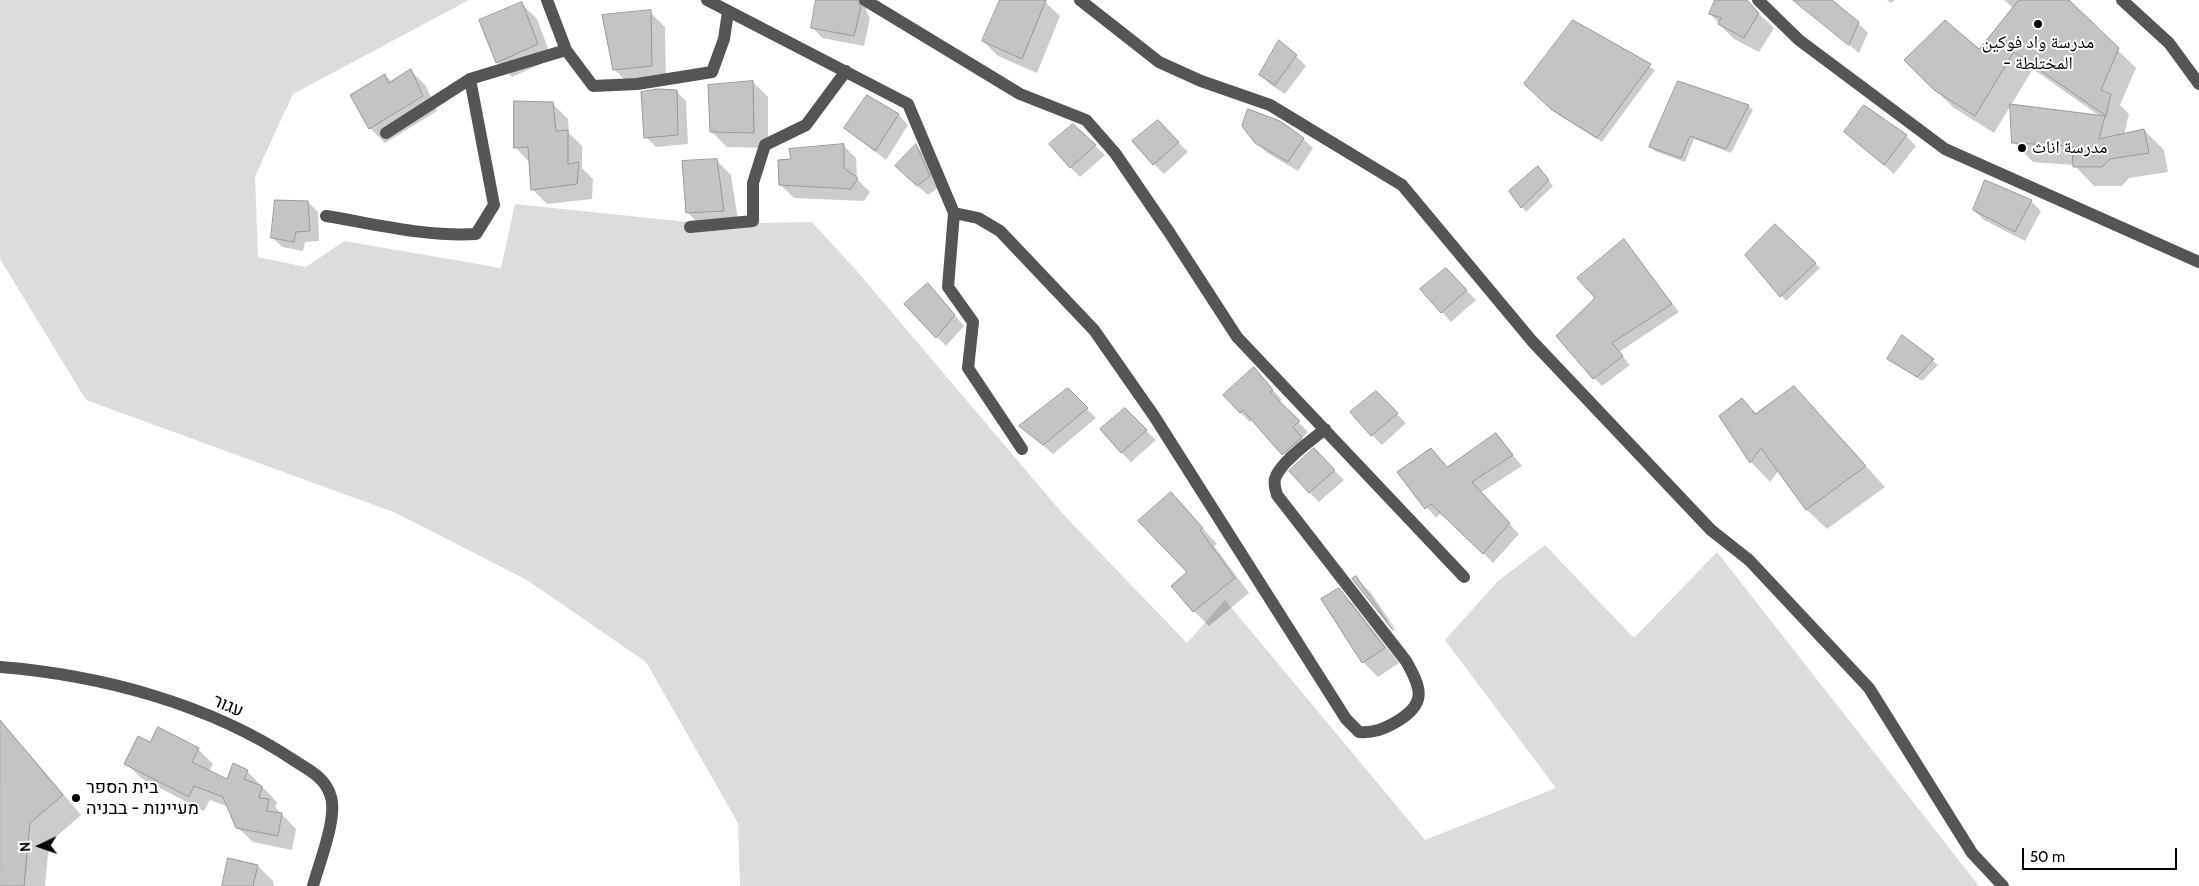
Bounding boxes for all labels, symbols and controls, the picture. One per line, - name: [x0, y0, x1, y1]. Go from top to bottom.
- marker: مدرسة واد فوكين - المختلطة: [2032, 18, 2044, 30]
- place label: مدرسة واد فوكين - المختلطة: [1982, 32, 2094, 74]
- place label: مدرسة اناث: [2032, 137, 2107, 159]
- marker: مدرسة اناث: [2016, 142, 2028, 154]
- street label: עגור: [209, 690, 247, 722]
- place label: בית הספר מעיינות - בבניה: [86, 777, 199, 820]
- marker: בית הספר מעיינות - בבניה: [70, 792, 82, 804]
- north arrow: [15, 821, 65, 871]
- scale bar: [2024, 838, 2179, 870]
- text: N: [16, 841, 34, 852]
- text: 50 m: [2030, 848, 2065, 866]

